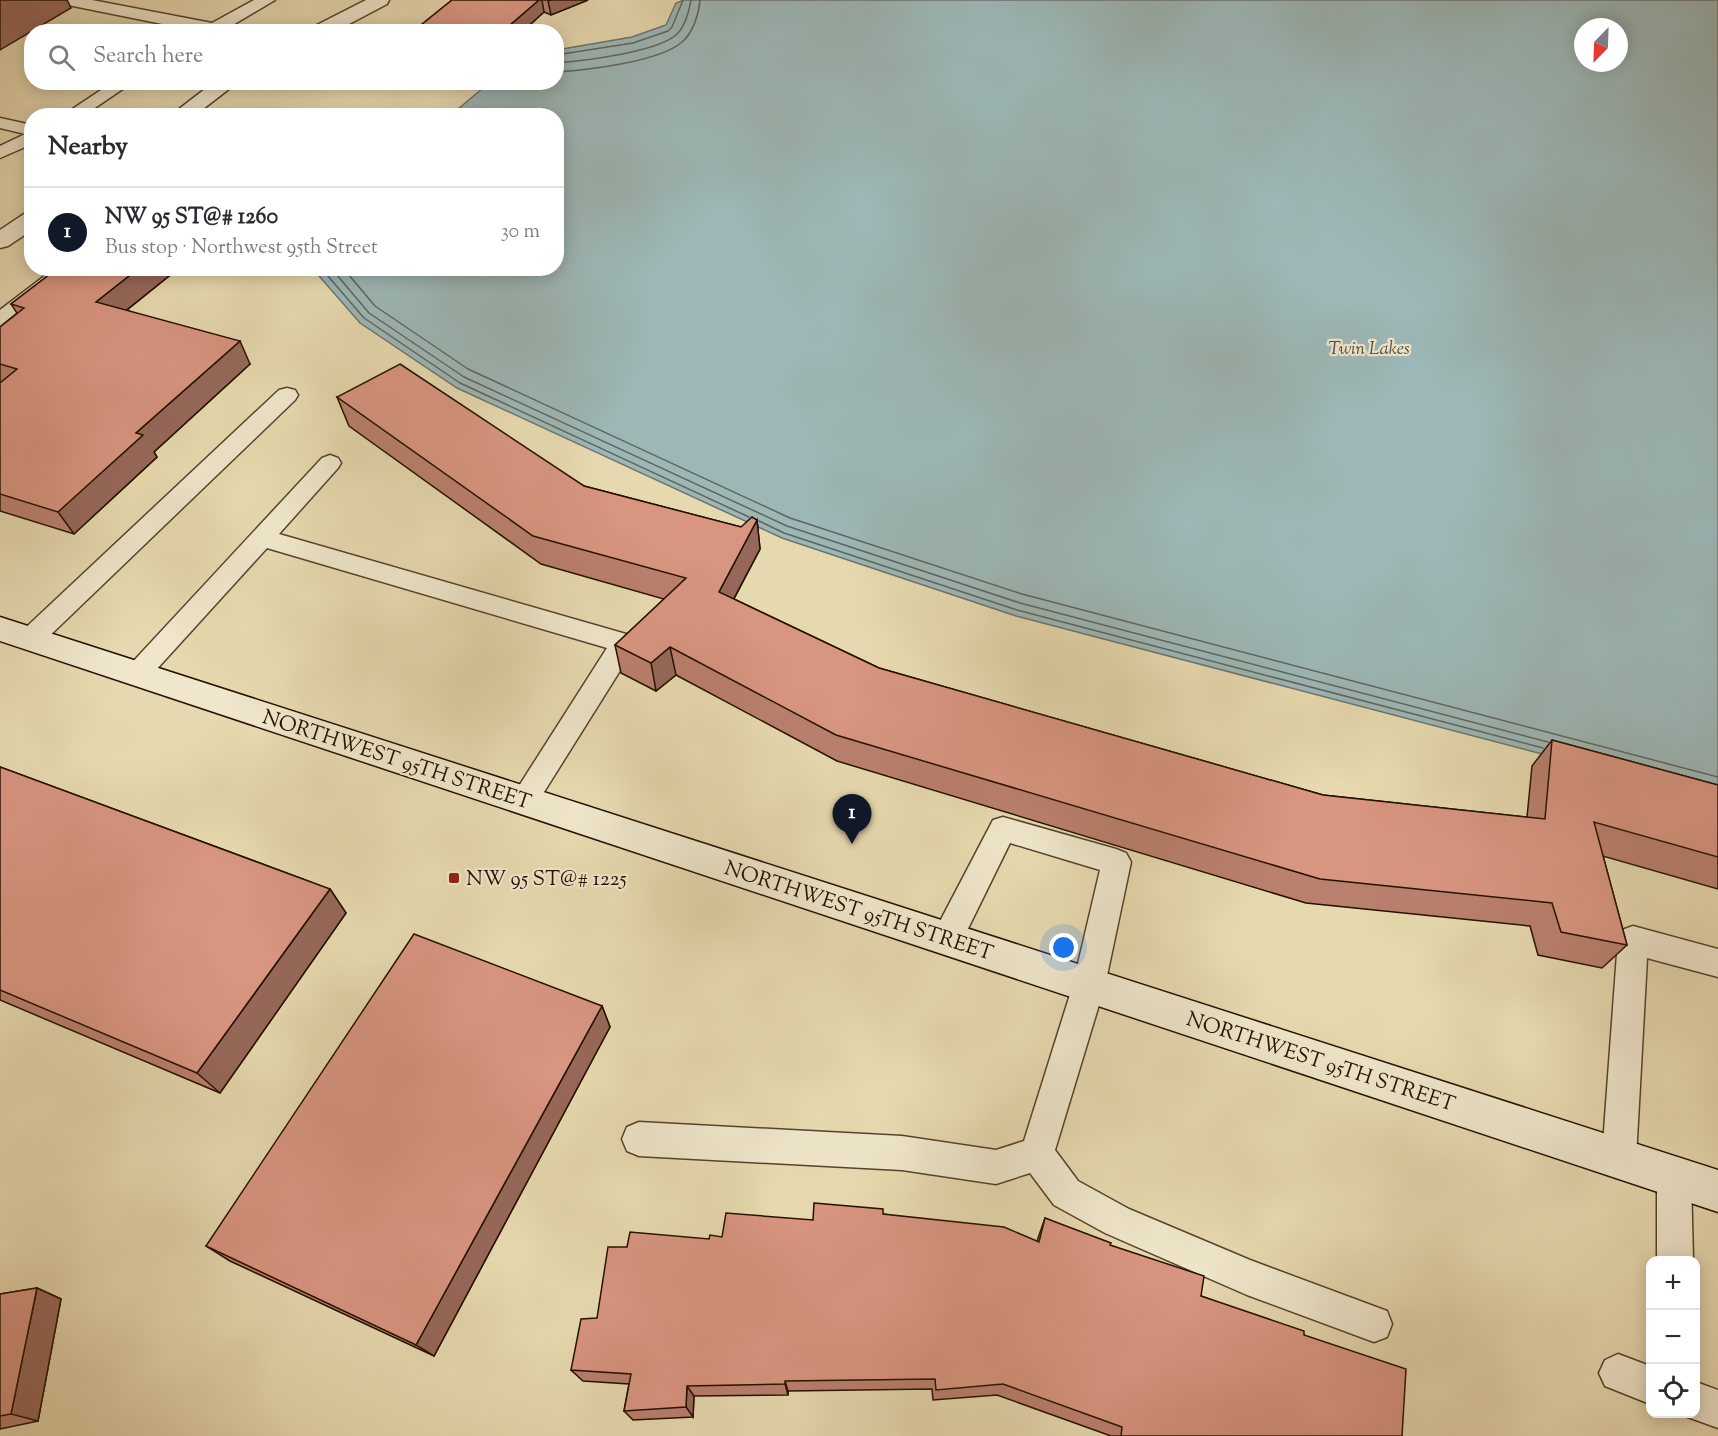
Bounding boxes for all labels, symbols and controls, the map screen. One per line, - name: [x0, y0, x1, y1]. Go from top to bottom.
- north arrow: [1574, 18, 1628, 72]
- search box: [24, 24, 564, 90]
- icon: search: [45, 41, 78, 74]
- text: Search here: [93, 41, 203, 73]
- text: Nearby: [48, 129, 128, 166]
- text: NW 95 ST@# 1260: [105, 202, 278, 234]
- text: 1: [64, 218, 71, 247]
- text: 30 m: [501, 218, 540, 247]
- text: Bus stop · Northwest 95th Street: [105, 234, 378, 263]
- water label: Twin Lakes: [1328, 337, 1410, 363]
- street label: NORTHWEST 95TH STREET: [258, 703, 535, 819]
- pin: 1: [832, 794, 872, 844]
- street label: NORTHWEST 95TH STREET: [720, 854, 997, 970]
- place label: NW 95 ST@# 1225: [466, 865, 627, 895]
- marker: NW 95 ST@# 1225: [447, 871, 461, 885]
- your location: [1049, 933, 1078, 962]
- street label: NORTHWEST 95TH STREET: [1182, 1005, 1459, 1121]
- map controls: [1646, 1256, 1700, 1418]
- button: +: [1646, 1256, 1700, 1310]
- button: −: [1646, 1310, 1700, 1364]
- button: locate: [1646, 1364, 1700, 1418]

